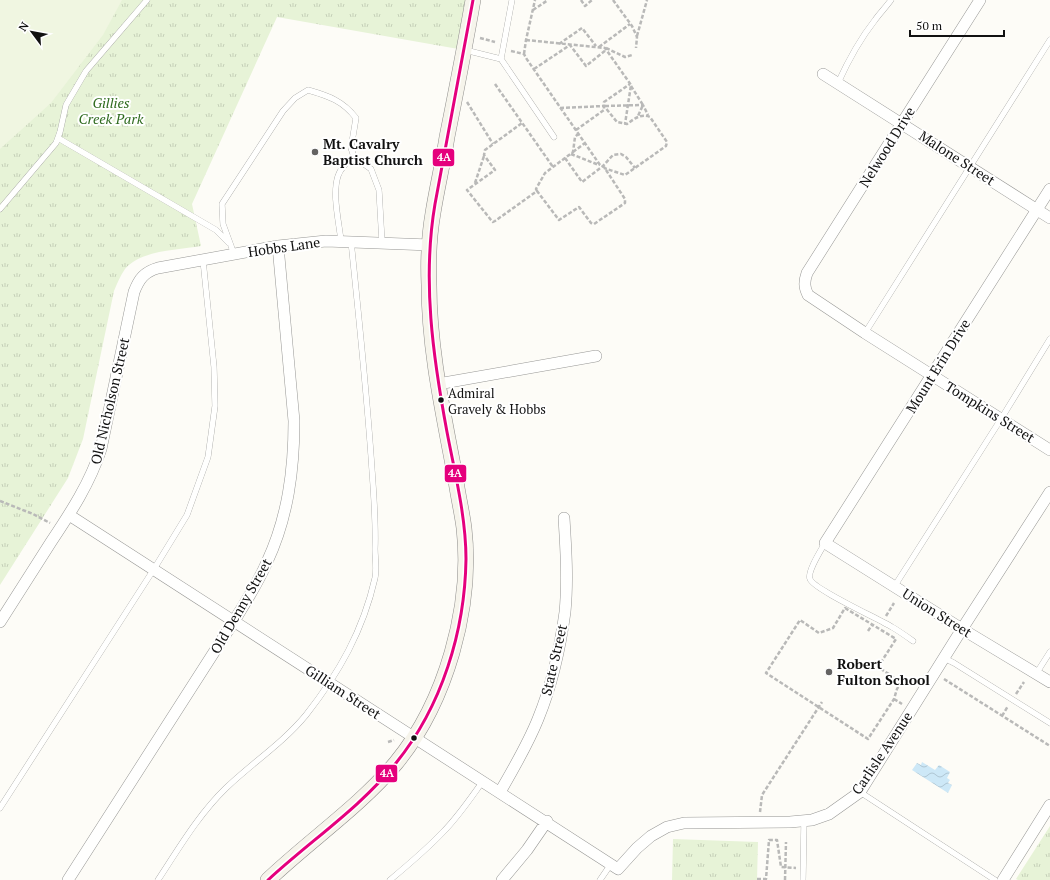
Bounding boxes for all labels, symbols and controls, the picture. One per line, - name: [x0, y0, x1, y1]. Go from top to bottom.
- north arrow: [12, 12, 52, 52]
- scale bar: [910, 12, 1004, 38]
- text: 50 m: [916, 18, 943, 33]
- text: N: [15, 19, 32, 34]
- park label: Gillies Creek Park: [79, 93, 144, 128]
- street label: Nelwood Drive: [854, 103, 919, 191]
- street label: Malone Street: [915, 126, 1000, 190]
- place label: Mt. Cavalry Baptist Church: [323, 134, 423, 169]
- marker: Mt. Cavalry Baptist Church: [310, 147, 320, 157]
- line badge: 4A: [432, 148, 455, 167]
- text: 4A: [437, 150, 452, 164]
- street label: Hobbs Lane: [247, 232, 321, 261]
- street label: Mount Erin Drive: [901, 315, 974, 416]
- street label: Old Nicholson Street: [86, 335, 134, 466]
- street label: Tompkins Street: [942, 376, 1039, 447]
- place label: Admiral Gravely & Hobbs: [448, 384, 546, 418]
- marker: Admiral Gravely & Hobbs: [436, 395, 446, 405]
- line badge: 4A: [444, 464, 467, 483]
- text: 4A: [448, 466, 463, 480]
- street label: Old Denny Street: [206, 554, 276, 657]
- street label: Union Street: [899, 584, 976, 642]
- street label: State Street: [536, 622, 571, 697]
- place label: Robert Fulton School: [837, 654, 930, 689]
- street label: Gilliam Street: [302, 660, 385, 724]
- marker: Robert Fulton School: [824, 667, 834, 677]
- street label: Carlisle Avenue: [847, 708, 916, 798]
- unlabelled marker: [409, 733, 419, 743]
- line badge: 4A: [375, 764, 398, 783]
- text: 4A: [380, 766, 395, 780]

